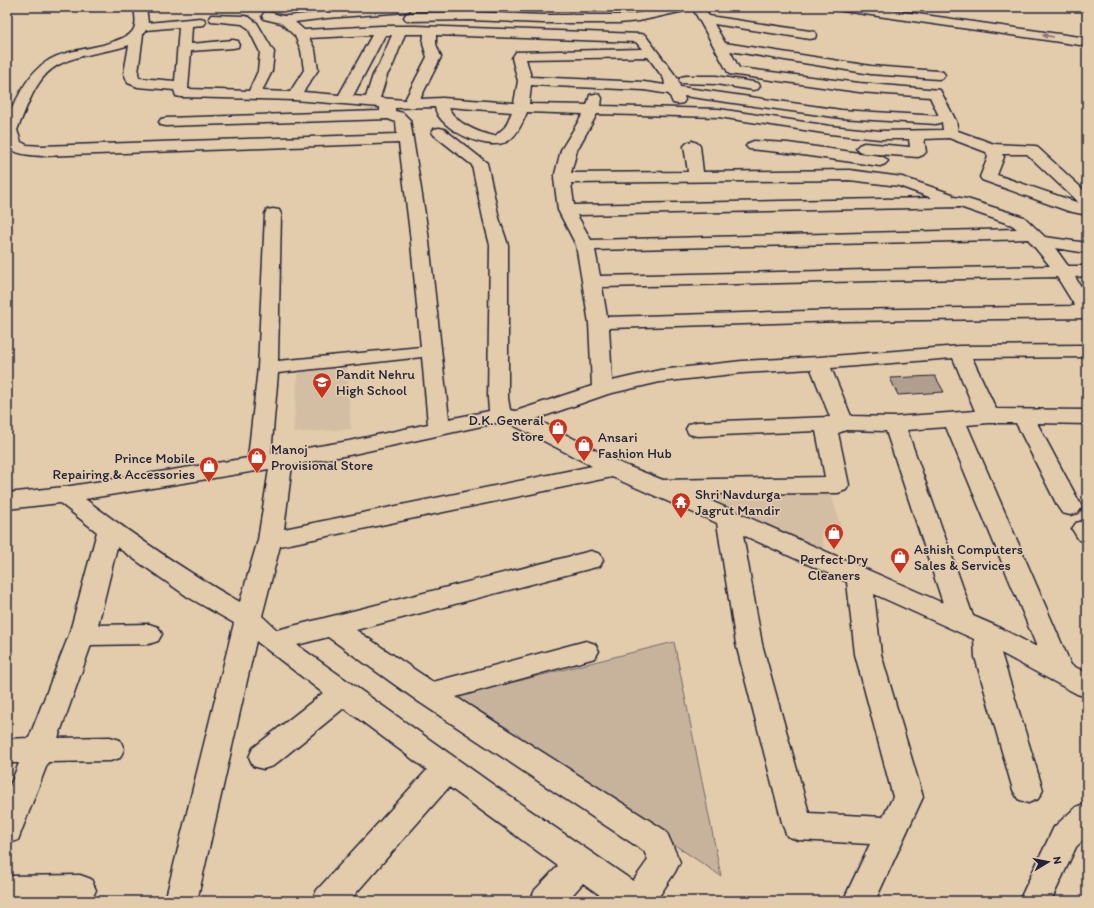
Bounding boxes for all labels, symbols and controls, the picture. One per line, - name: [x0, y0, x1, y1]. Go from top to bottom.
- one-way arrow: [1042, 33, 1054, 39]
- place label: Pandit Nehru High School: [336, 366, 415, 399]
- school or university icon: Pandit Nehru High School: [311, 371, 333, 399]
- place label: D.K. General Store: [469, 412, 544, 445]
- shop icon: D.K. General Store: [547, 417, 569, 445]
- place label: Ansari Fashion Hub: [598, 429, 672, 462]
- shop icon: Ansari Fashion Hub: [573, 434, 595, 462]
- place label: Manoj Provisional Store: [271, 441, 374, 474]
- shop icon: Manoj Provisional Store: [246, 446, 268, 474]
- place label: Prince Mobile Repairing & Accessories: [53, 450, 195, 483]
- shop icon: Prince Mobile Repairing & Accessories: [198, 455, 220, 483]
- place label: Shri Navdurga Jagrut Mandir: [695, 486, 781, 519]
- temple icon: Shri Navdurga Jagrut Mandir: [670, 491, 692, 519]
- shop icon: Perfect Dry Cleaners: [823, 522, 845, 550]
- place label: Ashish Computers Sales & Services: [914, 541, 1023, 574]
- shop icon: Ashish Computers Sales & Services: [889, 546, 911, 574]
- place label: Perfect Dry Cleaners: [800, 551, 868, 584]
- north arrow: [1028, 842, 1068, 882]
- text: N: [1050, 856, 1064, 865]

